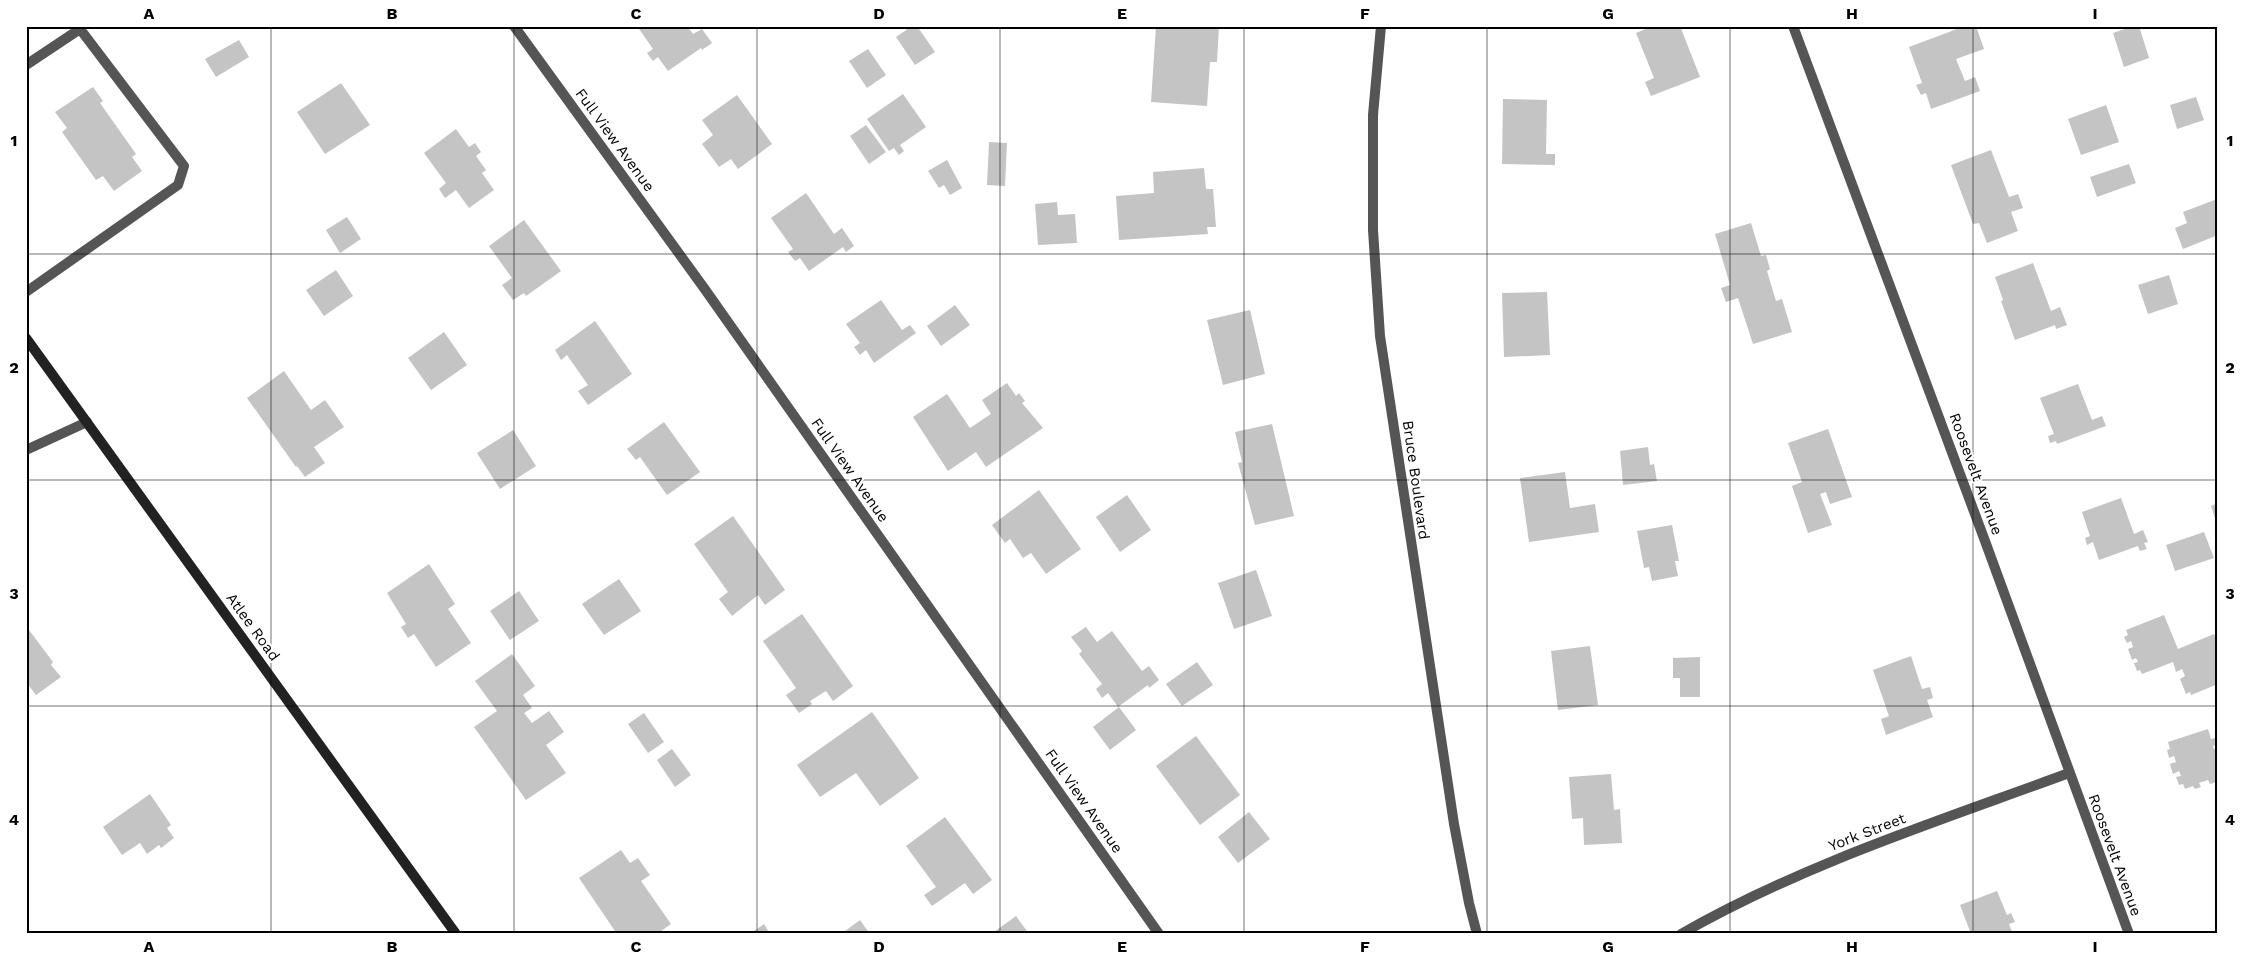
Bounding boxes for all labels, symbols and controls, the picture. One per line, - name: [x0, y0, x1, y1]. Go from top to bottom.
- text: A: [144, 4, 155, 23]
- text: B: [387, 4, 398, 23]
- text: C: [631, 4, 642, 23]
- text: D: [873, 4, 885, 23]
- text: E: [1117, 4, 1127, 23]
- text: F: [1360, 4, 1370, 23]
- text: G: [1602, 4, 1614, 23]
- text: H: [1846, 4, 1858, 23]
- text: I: [2092, 4, 2098, 23]
- street label: Full View Avenue: [572, 85, 658, 195]
- text: 1: [11, 131, 17, 150]
- text: 1: [2227, 131, 2233, 150]
- text: 2: [9, 358, 19, 377]
- text: 2: [2225, 358, 2235, 377]
- street label: Roosevelt Avenue: [1946, 410, 2006, 538]
- street label: Full View Avenue: [807, 414, 893, 526]
- street label: Bruce Boulevard: [1399, 419, 1433, 541]
- text: 3: [9, 584, 19, 603]
- text: 3: [2225, 584, 2235, 603]
- street label: Atlee Road: [222, 590, 284, 664]
- street label: Full View Avenue: [1041, 745, 1127, 857]
- street label: Roosevelt Avenue: [2085, 791, 2145, 919]
- street label: York Street: [1826, 809, 1909, 855]
- text: 4: [9, 810, 19, 829]
- text: 4: [2225, 810, 2235, 829]
- text: A: [144, 937, 155, 956]
- text: B: [387, 937, 398, 956]
- text: C: [631, 937, 642, 956]
- text: D: [873, 937, 885, 956]
- text: E: [1117, 937, 1127, 956]
- text: F: [1360, 937, 1370, 956]
- text: G: [1602, 937, 1614, 956]
- text: H: [1846, 937, 1858, 956]
- text: I: [2092, 937, 2098, 956]

